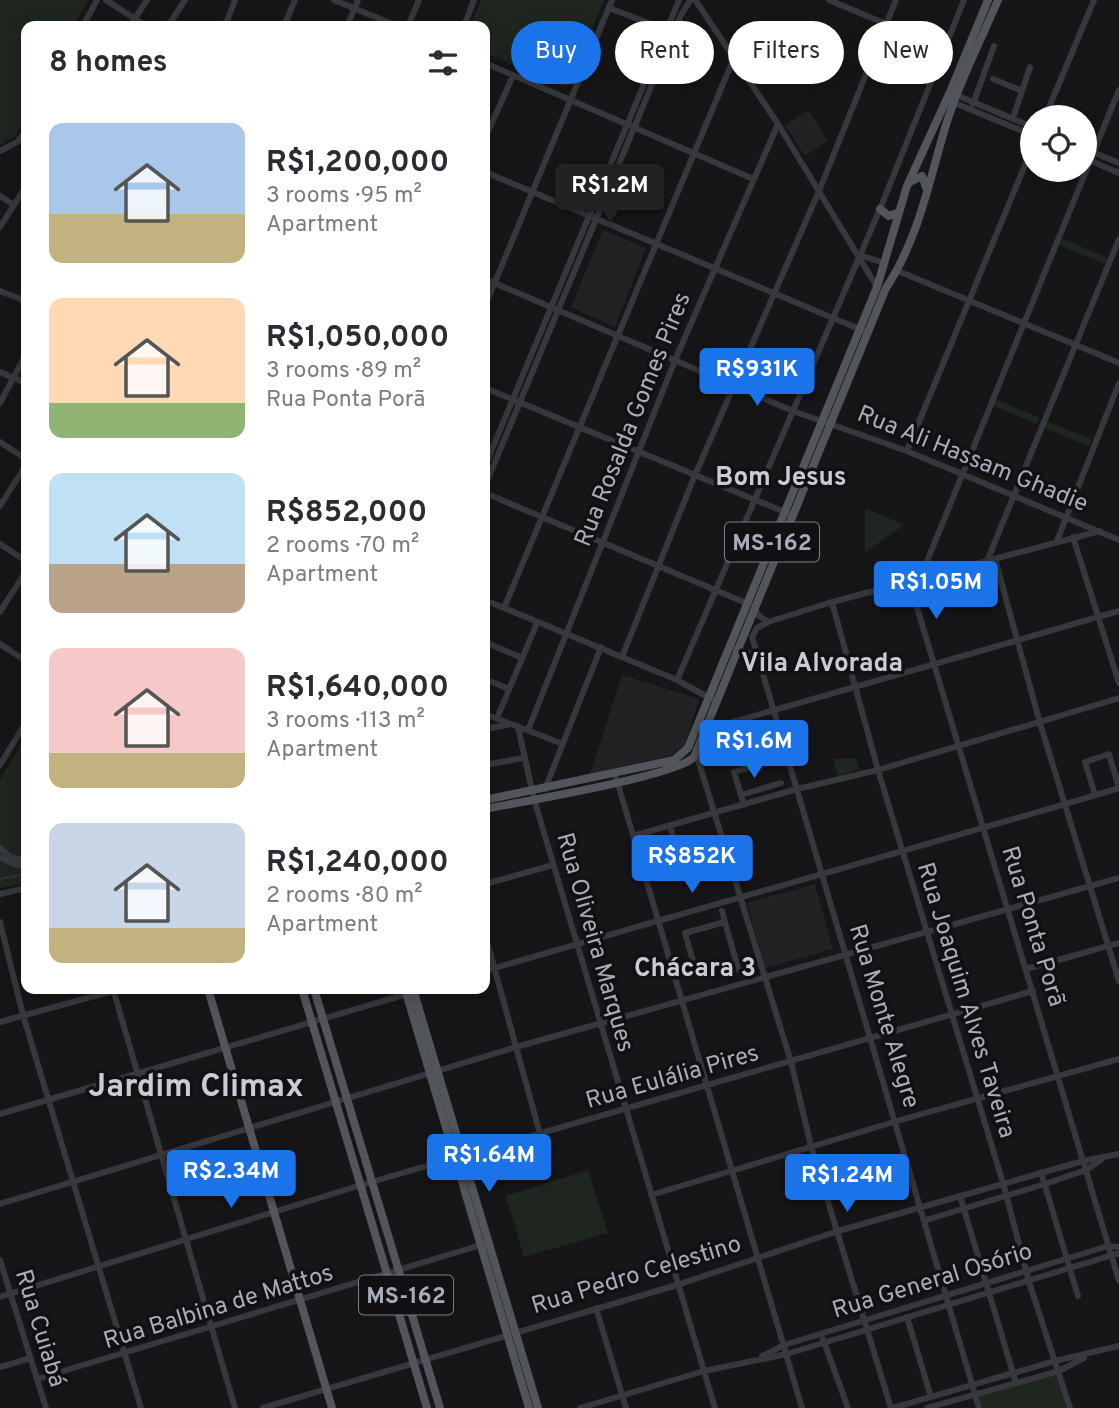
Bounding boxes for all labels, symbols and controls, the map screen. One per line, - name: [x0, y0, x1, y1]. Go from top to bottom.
- chip: Buy: [511, 21, 601, 84]
- chip: Rent: [615, 21, 714, 84]
- chip: Filters: [728, 21, 844, 84]
- chip: New: [858, 21, 953, 84]
- icon: filters: [424, 44, 462, 82]
- text: 8 homes: [49, 45, 168, 82]
- map controls: [1020, 105, 1097, 182]
- button: locate: [1020, 105, 1097, 182]
- text: R$1,200,000: [266, 145, 449, 182]
- icon: home: [105, 151, 189, 235]
- pin: R$1.2M: [553, 164, 667, 224]
- text: R$1.2M: [571, 172, 649, 201]
- text: 3 rooms · 95 m²: [266, 182, 422, 211]
- text: Apartment: [266, 211, 378, 240]
- street label: Rua Rosalda Gomes Pires: [569, 288, 699, 551]
- text: R$1,050,000: [266, 320, 449, 357]
- icon: home: [105, 326, 189, 410]
- pin: R$931K: [700, 348, 814, 408]
- text: R$931K: [715, 356, 799, 385]
- text: 3 rooms · 89 m²: [266, 357, 421, 386]
- text: Rua Ponta Porã: [266, 386, 425, 415]
- street label: Rua Ali Hassam Ghadie: [852, 400, 1092, 520]
- district label: Bom Jesus: [715, 462, 847, 495]
- text: R$852,000: [266, 495, 427, 532]
- icon: home: [105, 501, 189, 585]
- road number: MS-162: [725, 522, 819, 562]
- text: 2 rooms · 70 m²: [266, 532, 419, 561]
- text: Apartment: [266, 561, 378, 590]
- pin: R$1.05M: [871, 562, 1001, 621]
- text: R$1.05M: [890, 569, 982, 598]
- district label: Vila Alvorada: [741, 648, 903, 681]
- text: R$1,640,000: [266, 670, 449, 707]
- icon: home: [105, 676, 189, 760]
- text: 3 rooms · 113 m²: [266, 707, 425, 736]
- pin: R$1.6M: [697, 720, 811, 780]
- text: R$1.6M: [715, 728, 793, 757]
- text: Apartment: [266, 736, 378, 765]
- street label: Rua Oliveira Marques: [548, 829, 640, 1056]
- pin: R$852K: [635, 836, 749, 895]
- text: R$852K: [648, 843, 736, 872]
- street label: Rua Ponta Porã: [993, 843, 1071, 1010]
- text: R$1,240,000: [266, 845, 449, 882]
- icon: home: [105, 851, 189, 935]
- street label: Rua Joaquim Alves Taveira: [909, 859, 1021, 1142]
- text: 2 rooms · 80 m²: [266, 882, 423, 911]
- text: Apartment: [266, 911, 378, 940]
- street label: Rua Monte Alegre: [841, 921, 925, 1112]
- district label: Chácara 3: [634, 953, 756, 986]
- street label: Rua Eulália Pires: [582, 1039, 763, 1117]
- district label: Jardim Climax: [88, 1068, 304, 1108]
- pin: R$1.64M: [424, 1134, 554, 1194]
- text: R$1.64M: [443, 1142, 535, 1171]
- pin: R$2.34M: [166, 1150, 296, 1210]
- pin: R$1.24M: [782, 1154, 912, 1214]
- text: R$2.34M: [183, 1158, 279, 1187]
- text: R$1.24M: [801, 1162, 893, 1191]
- street label: Rua Pedro Celestino: [528, 1230, 745, 1322]
- street label: Rua General Osório: [829, 1237, 1036, 1327]
- street label: Rua Balbina de Mattos: [100, 1259, 337, 1357]
- street label: Rua Cuiabá: [7, 1266, 71, 1391]
- road number: MS-162: [359, 1276, 453, 1314]

